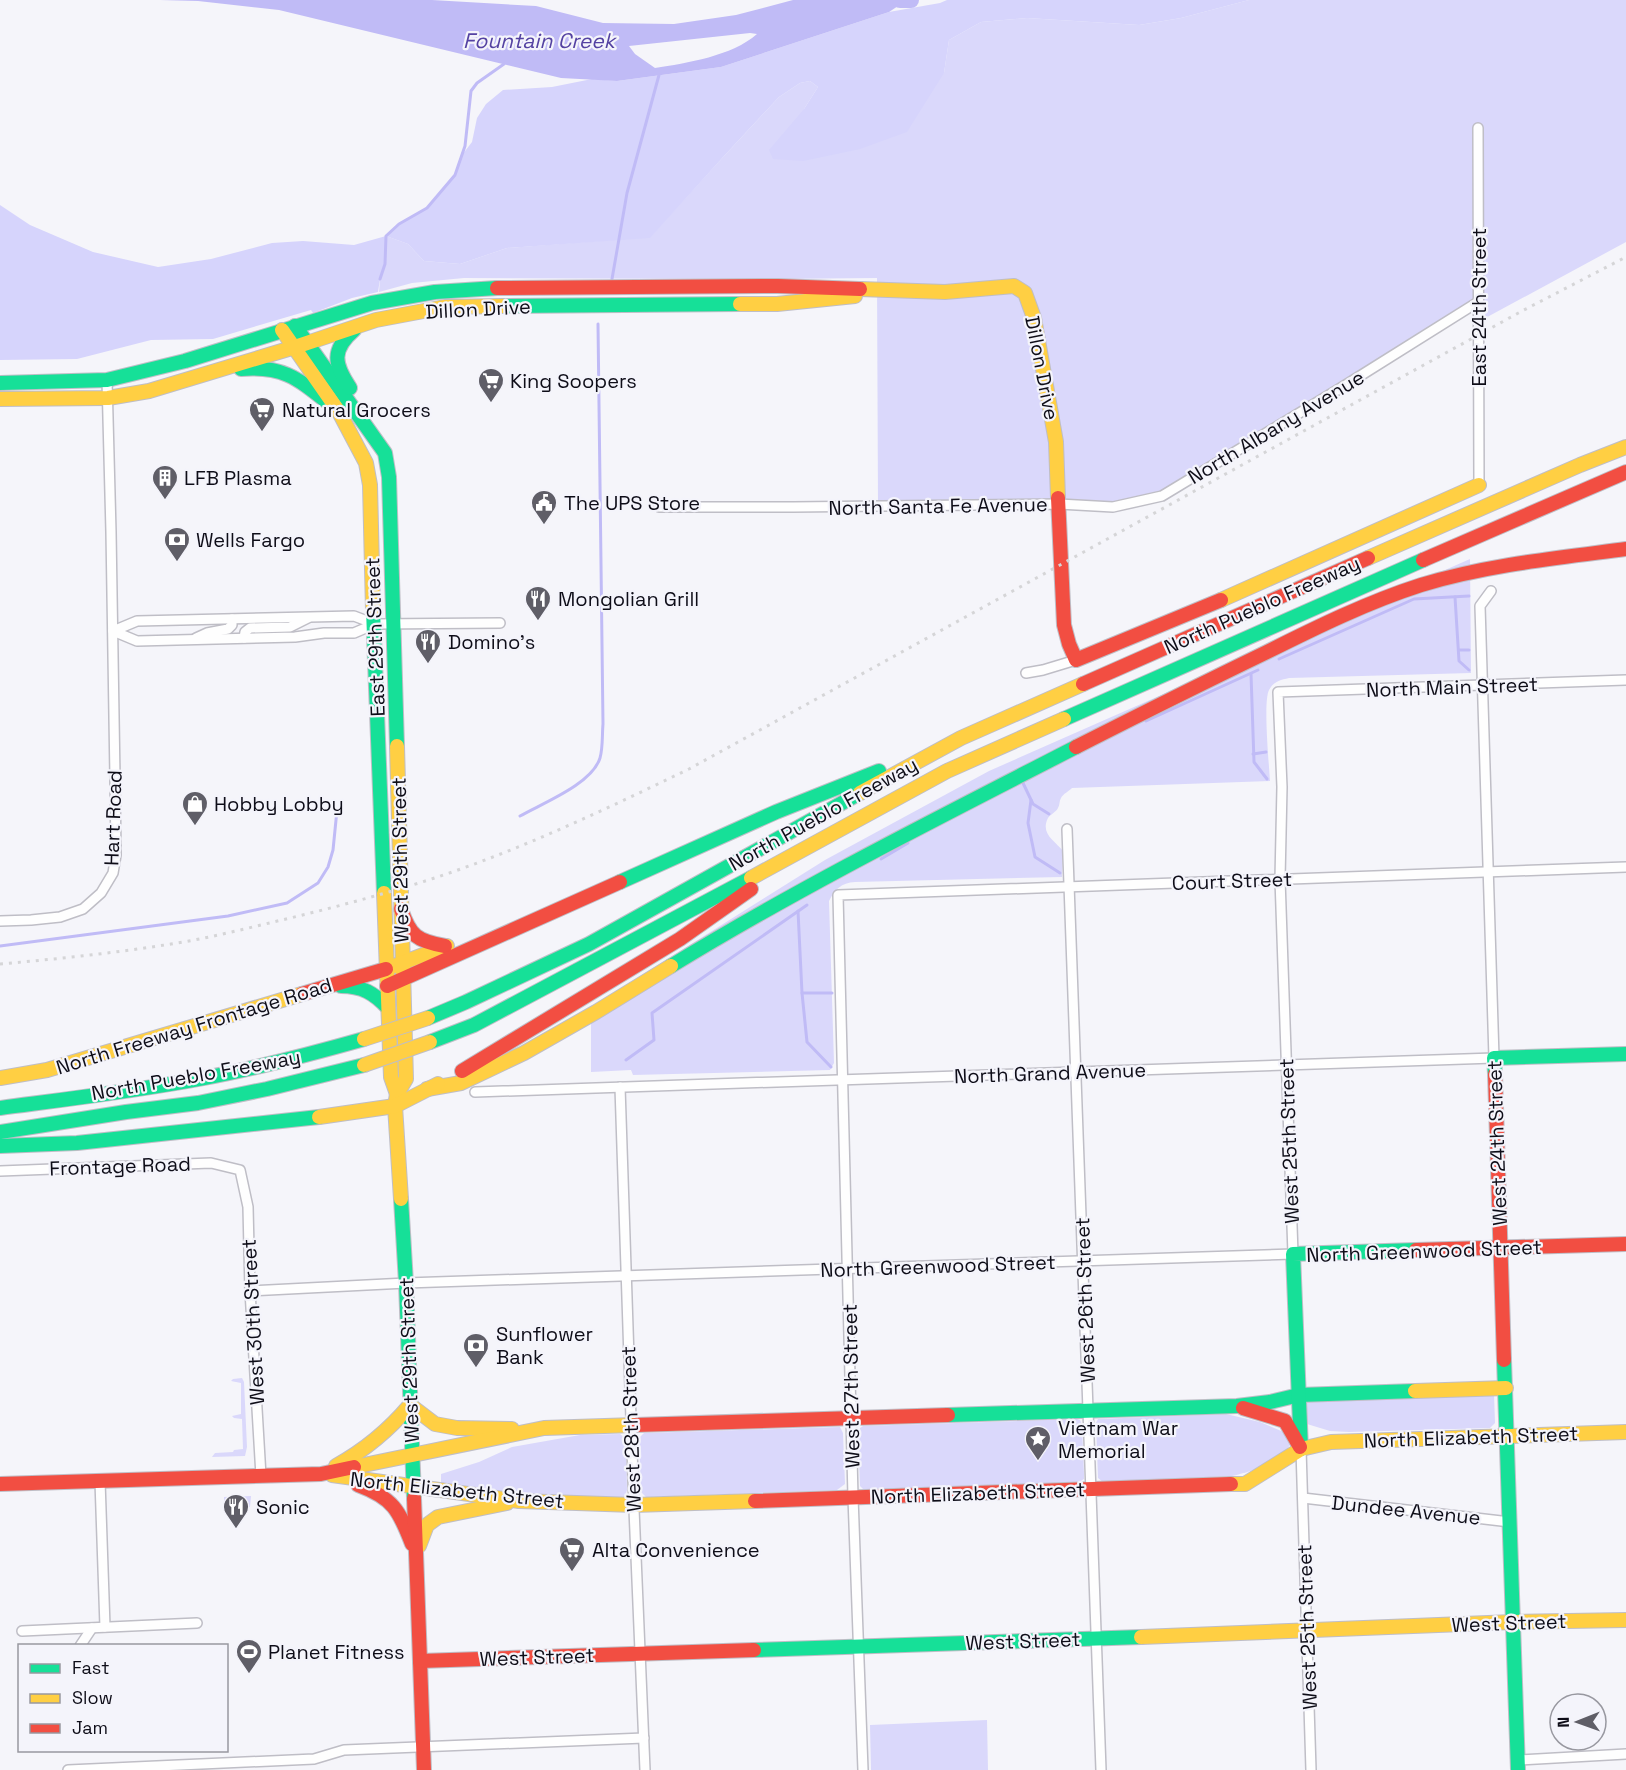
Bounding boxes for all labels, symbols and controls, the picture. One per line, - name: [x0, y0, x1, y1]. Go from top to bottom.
- water label: Fountain Creek: [463, 27, 618, 54]
- street label: East 24th Street: [1466, 227, 1492, 387]
- street label: Dillon Drive: [425, 293, 531, 325]
- street label: Dillon Drive: [1019, 314, 1065, 422]
- street label: North Albany Avenue: [1183, 364, 1369, 490]
- supermarket icon: King Soopers: [476, 366, 506, 404]
- place label: King Soopers: [510, 368, 637, 394]
- supermarket icon: Natural Grocers: [247, 395, 277, 433]
- place label: Natural Grocers: [282, 397, 431, 423]
- building icon: LFB Plasma: [150, 463, 180, 501]
- place label: LFB Plasma: [184, 465, 292, 491]
- public building icon: The UPS Store: [529, 488, 559, 526]
- place label: The UPS Store: [564, 490, 700, 516]
- street label: North Santa Fe Avenue: [828, 491, 1048, 521]
- bank icon: Wells Fargo: [162, 525, 192, 563]
- place label: Wells Fargo: [196, 527, 305, 553]
- street label: North Pueblo Freeway: [1160, 550, 1364, 660]
- street label: East 29th Street: [359, 557, 391, 717]
- restaurant icon: Mongolian Grill: [523, 584, 553, 622]
- place label: Mongolian Grill: [558, 586, 699, 612]
- restaurant icon: Domino's: [413, 627, 443, 665]
- place label: Domino's: [448, 629, 535, 655]
- street label: North Main Street: [1366, 671, 1538, 703]
- street label: North Pueblo Freeway: [724, 751, 922, 877]
- street label: Hart Road: [98, 770, 128, 866]
- street label: West 29th Street: [386, 777, 414, 943]
- shop icon: Hobby Lobby: [180, 789, 210, 827]
- place label: Hobby Lobby: [214, 791, 344, 817]
- street label: Court Street: [1171, 866, 1293, 896]
- street label: North Freeway Frontage Road: [53, 972, 335, 1080]
- street label: North Pueblo Freeway: [89, 1044, 303, 1106]
- street label: North Grand Avenue: [953, 1057, 1147, 1089]
- street label: West 25th Street: [1273, 1058, 1305, 1224]
- street label: West 24th Street: [1481, 1060, 1513, 1226]
- street label: Frontage Road: [49, 1151, 191, 1181]
- street label: West 26th Street: [1069, 1217, 1101, 1383]
- street label: North Greenwood Street: [1306, 1234, 1542, 1268]
- street label: West 30th Street: [236, 1238, 270, 1406]
- street label: North Greenwood Street: [820, 1249, 1056, 1283]
- street label: West 29th Street: [393, 1277, 425, 1443]
- street label: West 27th Street: [837, 1303, 865, 1469]
- place label: Sunflower Bank: [496, 1321, 593, 1370]
- bank icon: Sunflower Bank: [461, 1331, 491, 1369]
- street label: West 28th Street: [615, 1346, 647, 1512]
- place label: Vietnam War Memorial: [1058, 1415, 1178, 1464]
- street label: North Elizabeth Street: [1363, 1420, 1579, 1454]
- place icon: Vietnam War Memorial: [1023, 1424, 1053, 1462]
- street label: North Elizabeth Street: [349, 1466, 565, 1514]
- street label: North Elizabeth Street: [870, 1476, 1086, 1510]
- street label: Dundee Avenue: [1330, 1489, 1482, 1531]
- restaurant icon: Sonic: [221, 1492, 251, 1530]
- place label: Sonic: [256, 1494, 310, 1520]
- supermarket icon: Alta Convenience: [557, 1535, 587, 1573]
- place label: Alta Convenience: [592, 1537, 760, 1563]
- street label: West 25th Street: [1291, 1544, 1323, 1710]
- street label: West Street: [1451, 1608, 1567, 1638]
- street label: West Street: [965, 1626, 1081, 1656]
- sports icon: Planet Fitness: [234, 1637, 264, 1675]
- place label: Planet Fitness: [268, 1639, 405, 1665]
- street label: West Street: [479, 1642, 595, 1672]
- legend: [18, 1644, 228, 1752]
- text: Fast: [72, 1656, 109, 1679]
- text: Slow: [72, 1686, 113, 1709]
- north arrow: [1548, 1692, 1608, 1752]
- text: Jam: [72, 1716, 108, 1739]
- text: N: [1553, 1717, 1574, 1728]

